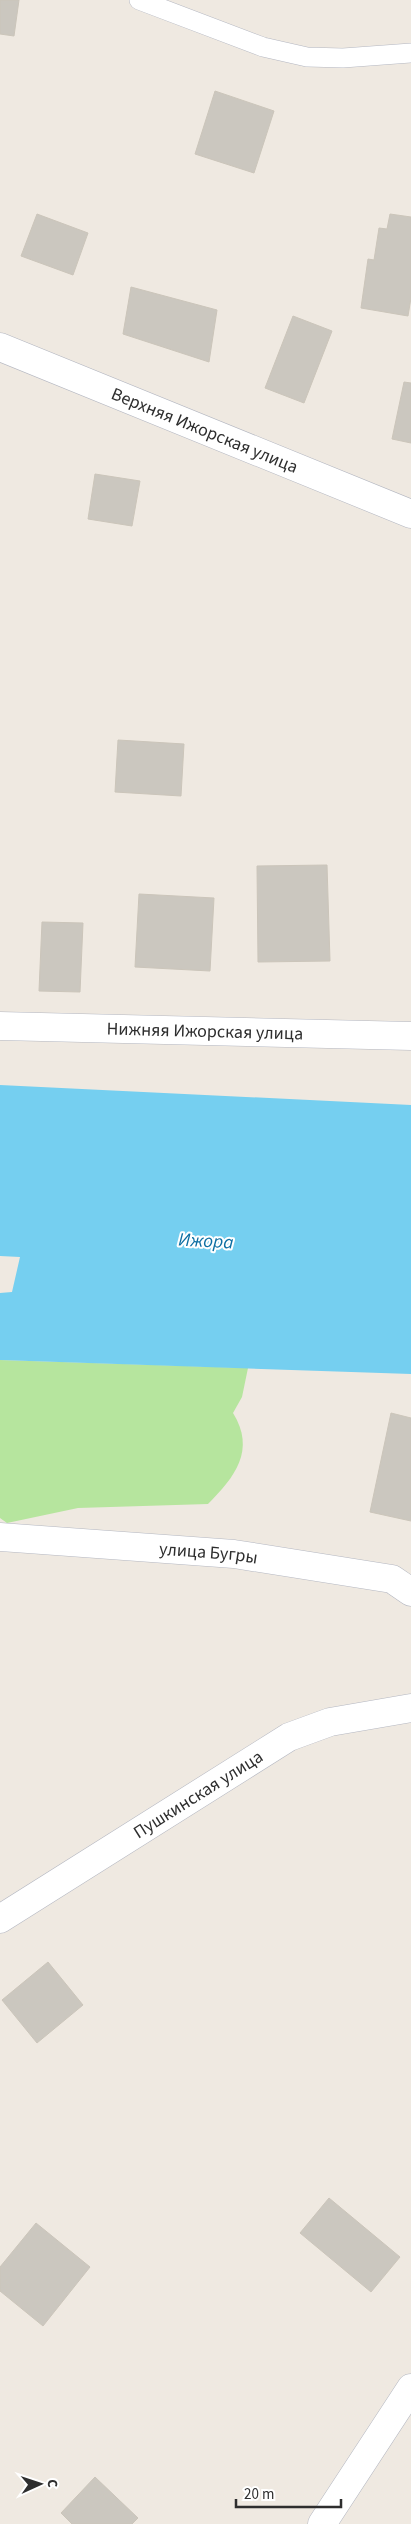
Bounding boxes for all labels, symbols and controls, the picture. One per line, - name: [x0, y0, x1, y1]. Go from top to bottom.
- street label: Верхняя Ижорская улица: [107, 382, 302, 480]
- street label: Нижняя Ижорская улица: [106, 1017, 303, 1046]
- water label: Ижора: [178, 1227, 234, 1256]
- street label: улица Бугры: [158, 1537, 259, 1571]
- street label: Пушкинская улица: [129, 1744, 268, 1845]
- north arrow: [15, 2459, 65, 2509]
- scale bar: [236, 2476, 341, 2508]
- text: С: [42, 2479, 62, 2488]
- text: 20 m: [244, 2484, 274, 2505]

